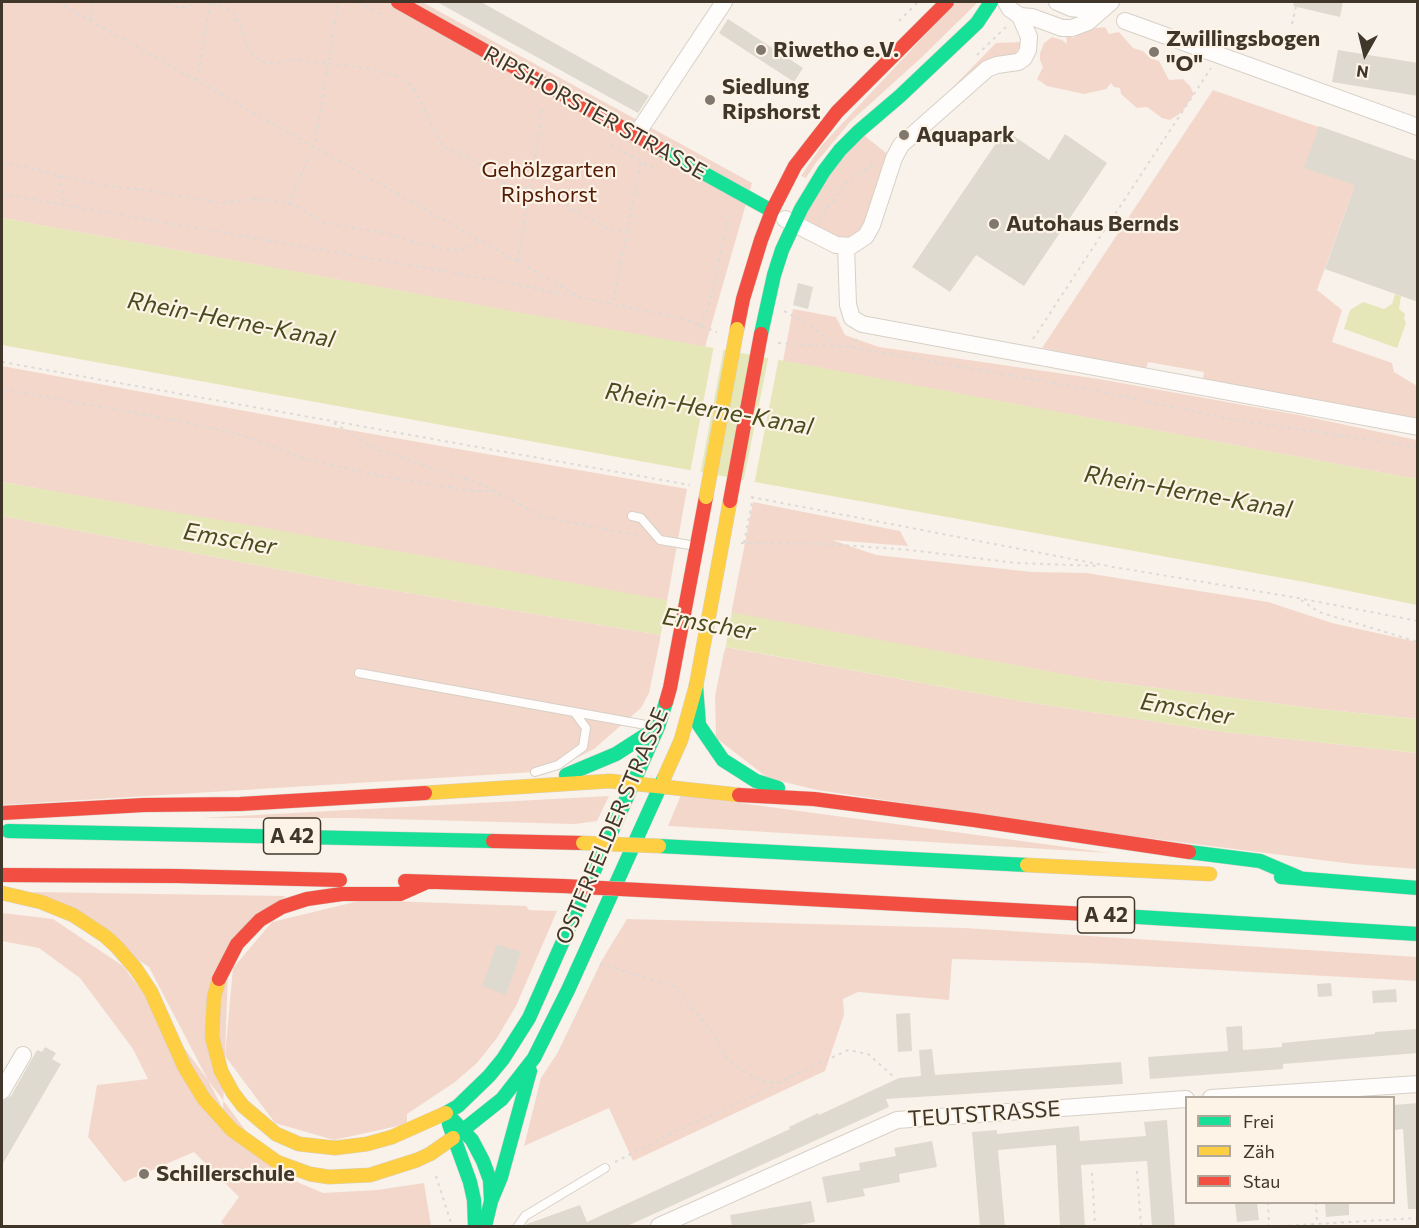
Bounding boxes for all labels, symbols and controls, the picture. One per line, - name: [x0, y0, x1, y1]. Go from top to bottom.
- north arrow: [1335, 24, 1395, 84]
- place label: Zwillingsbogen "O": [1166, 26, 1320, 78]
- place label: Riwetho e.V.: [773, 37, 899, 63]
- street label: RIPSHORSTER STRASSE: [479, 41, 711, 185]
- marker: Riwetho e.V.: [754, 43, 768, 57]
- marker: Zwillingsbogen "O": [1147, 45, 1161, 59]
- text: N: [1355, 62, 1370, 83]
- place label: Siedlung Ripshorst: [722, 74, 820, 125]
- marker: Siedlung Ripshorst: [703, 93, 717, 107]
- place label: Aquapark: [916, 122, 1015, 148]
- marker: Aquapark: [897, 128, 911, 142]
- park label: Gehölzgarten Ripshorst: [481, 157, 617, 208]
- place label: Autohaus Bernds: [1006, 211, 1179, 237]
- marker: Autohaus Bernds: [987, 217, 1001, 231]
- water label: Rhein-Herne-Kanal: [125, 286, 337, 354]
- water label: Rhein-Herne-Kanal: [603, 377, 815, 441]
- water label: Rhein-Herne-Kanal: [1082, 460, 1294, 524]
- water label: Emscher: [181, 517, 279, 561]
- water label: Emscher: [660, 602, 758, 646]
- water label: Emscher: [1138, 687, 1236, 731]
- street label: OSTERFELDER STRASSE: [550, 704, 674, 948]
- road number: A 42: [264, 818, 320, 854]
- road number: A 42: [1078, 897, 1134, 933]
- street label: TEUTSTRASSE: [907, 1096, 1061, 1132]
- legend: [1185, 1096, 1395, 1204]
- text: Frei: [1243, 1110, 1274, 1132]
- text: Zäh: [1243, 1140, 1275, 1162]
- place label: Schillerschule: [156, 1161, 295, 1187]
- marker: Schillerschule: [137, 1167, 151, 1181]
- text: Stau: [1243, 1170, 1280, 1192]

